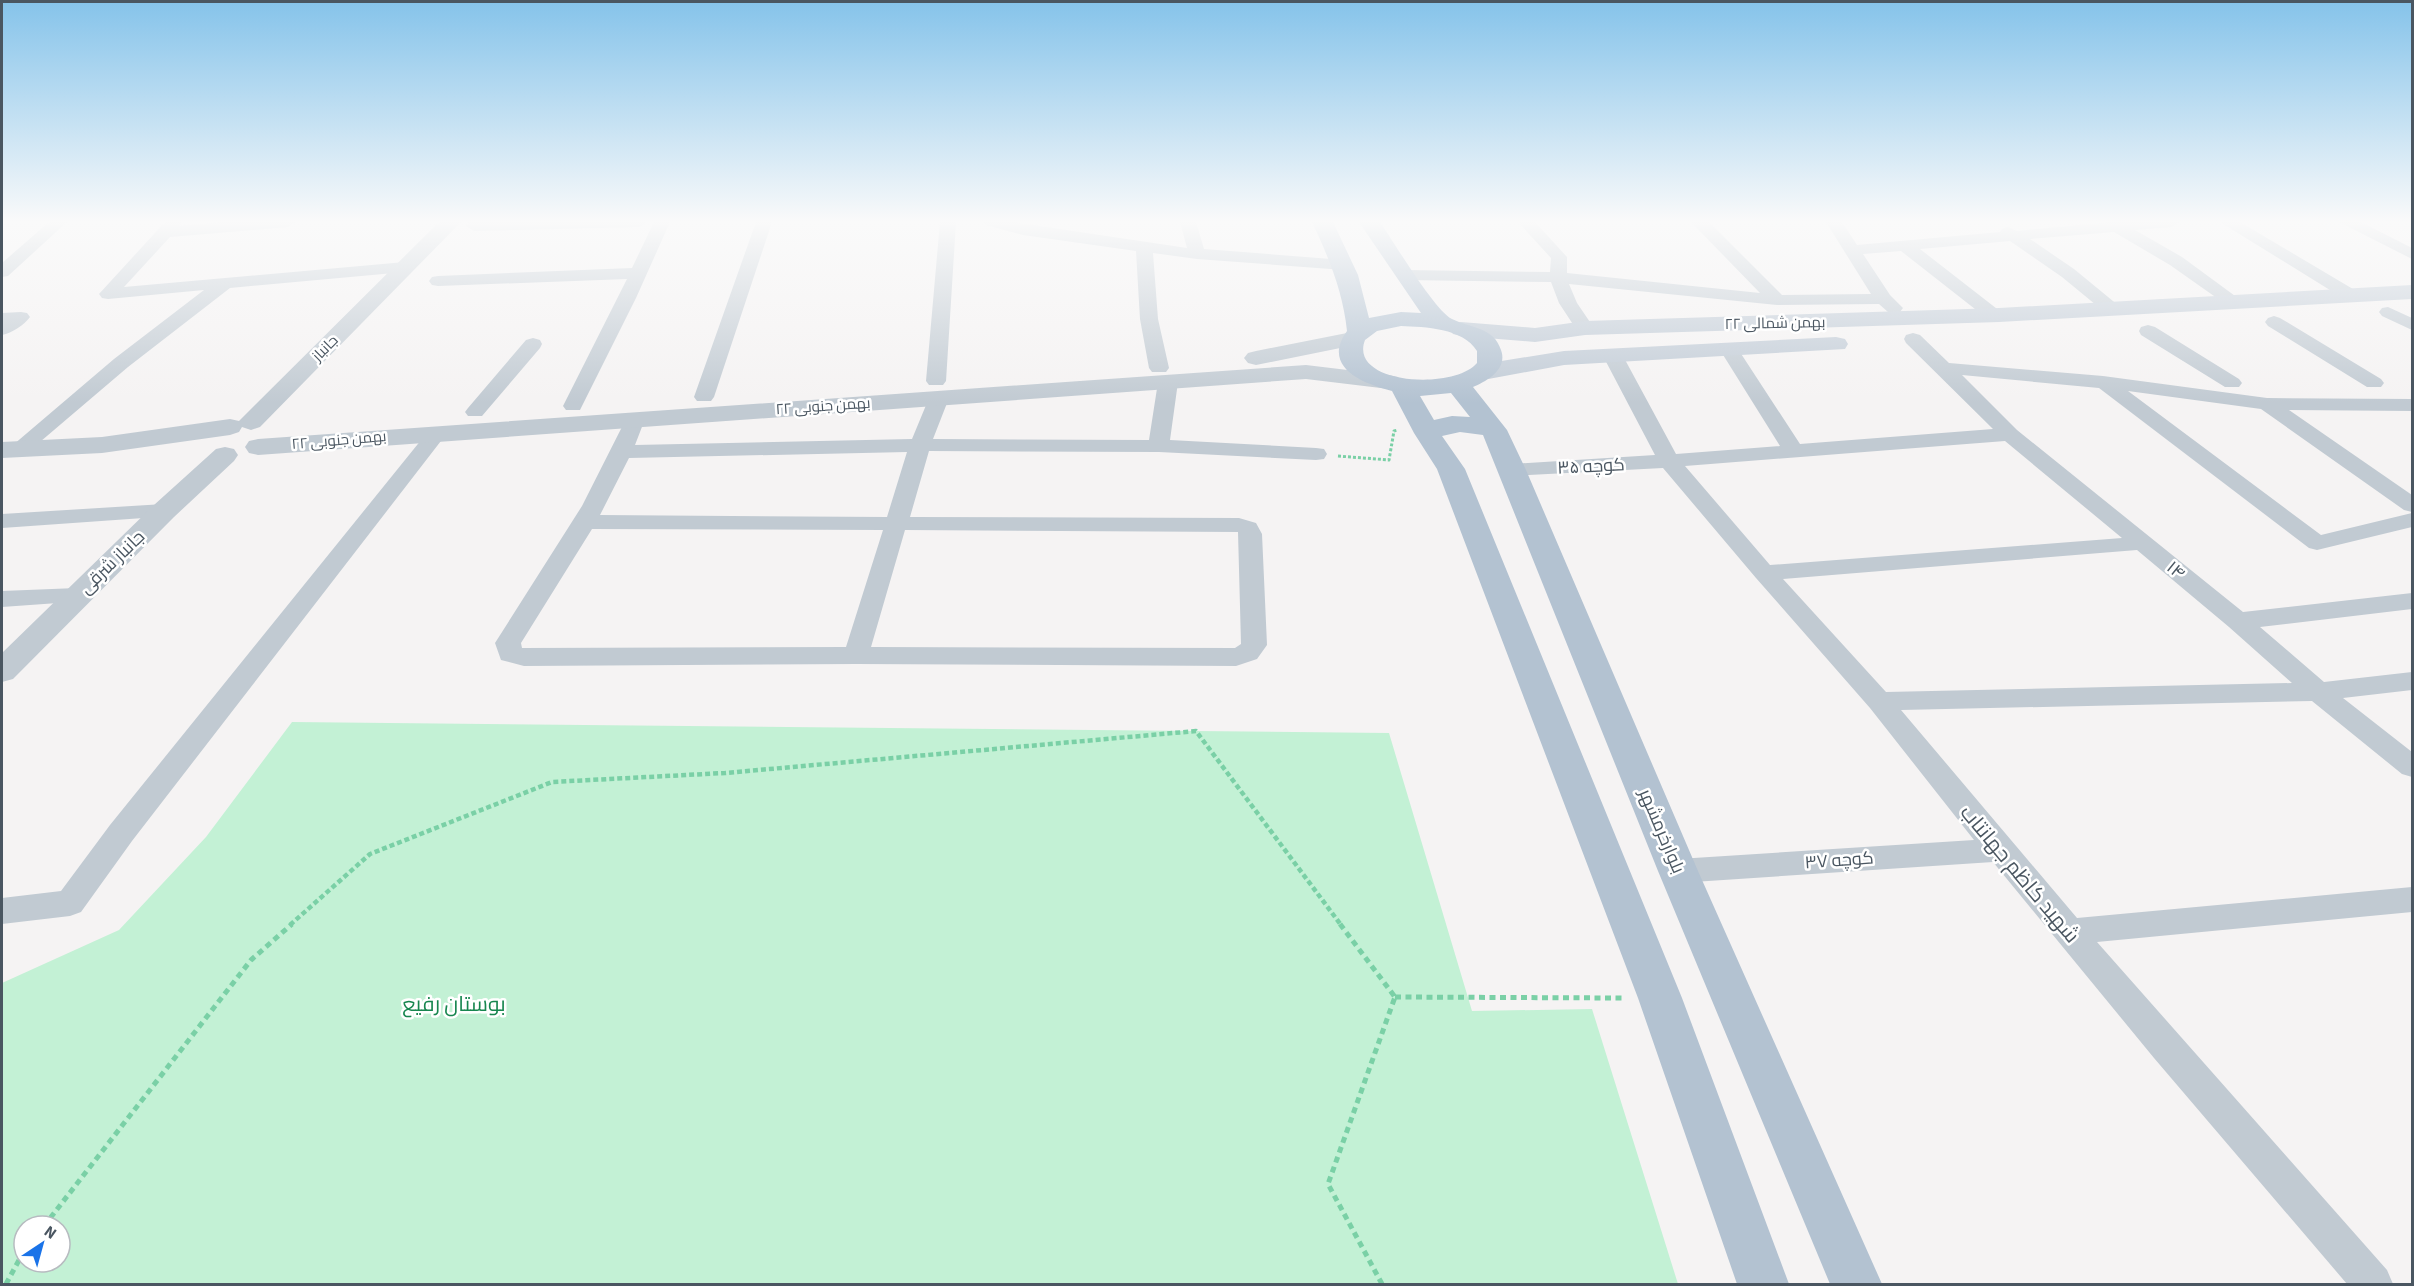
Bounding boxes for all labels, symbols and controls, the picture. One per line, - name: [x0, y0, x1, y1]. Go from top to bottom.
- street label: ۲۲ بهمن شمالی: [1724, 312, 1826, 335]
- street label: جانباز: [307, 330, 343, 367]
- street label: ۲۲ بهمن جنوبی: [775, 393, 871, 420]
- street label: ۲۲ بهمن جنوبی: [291, 426, 387, 455]
- street label: کوچه ۳۵: [1557, 452, 1625, 481]
- street label: جانباز شرقی: [74, 525, 151, 600]
- street label: ۱۴: [2161, 555, 2190, 586]
- street label: بلوارخرمشهر: [1632, 784, 1691, 878]
- street label: شهید کاظم جهانتاب: [1953, 798, 2087, 950]
- street label: کوچه ۳۷: [1804, 846, 1874, 875]
- park label: بوستان رفیع: [402, 989, 506, 1019]
- north arrow: [12, 1214, 72, 1274]
- text: N: [39, 1221, 61, 1245]

